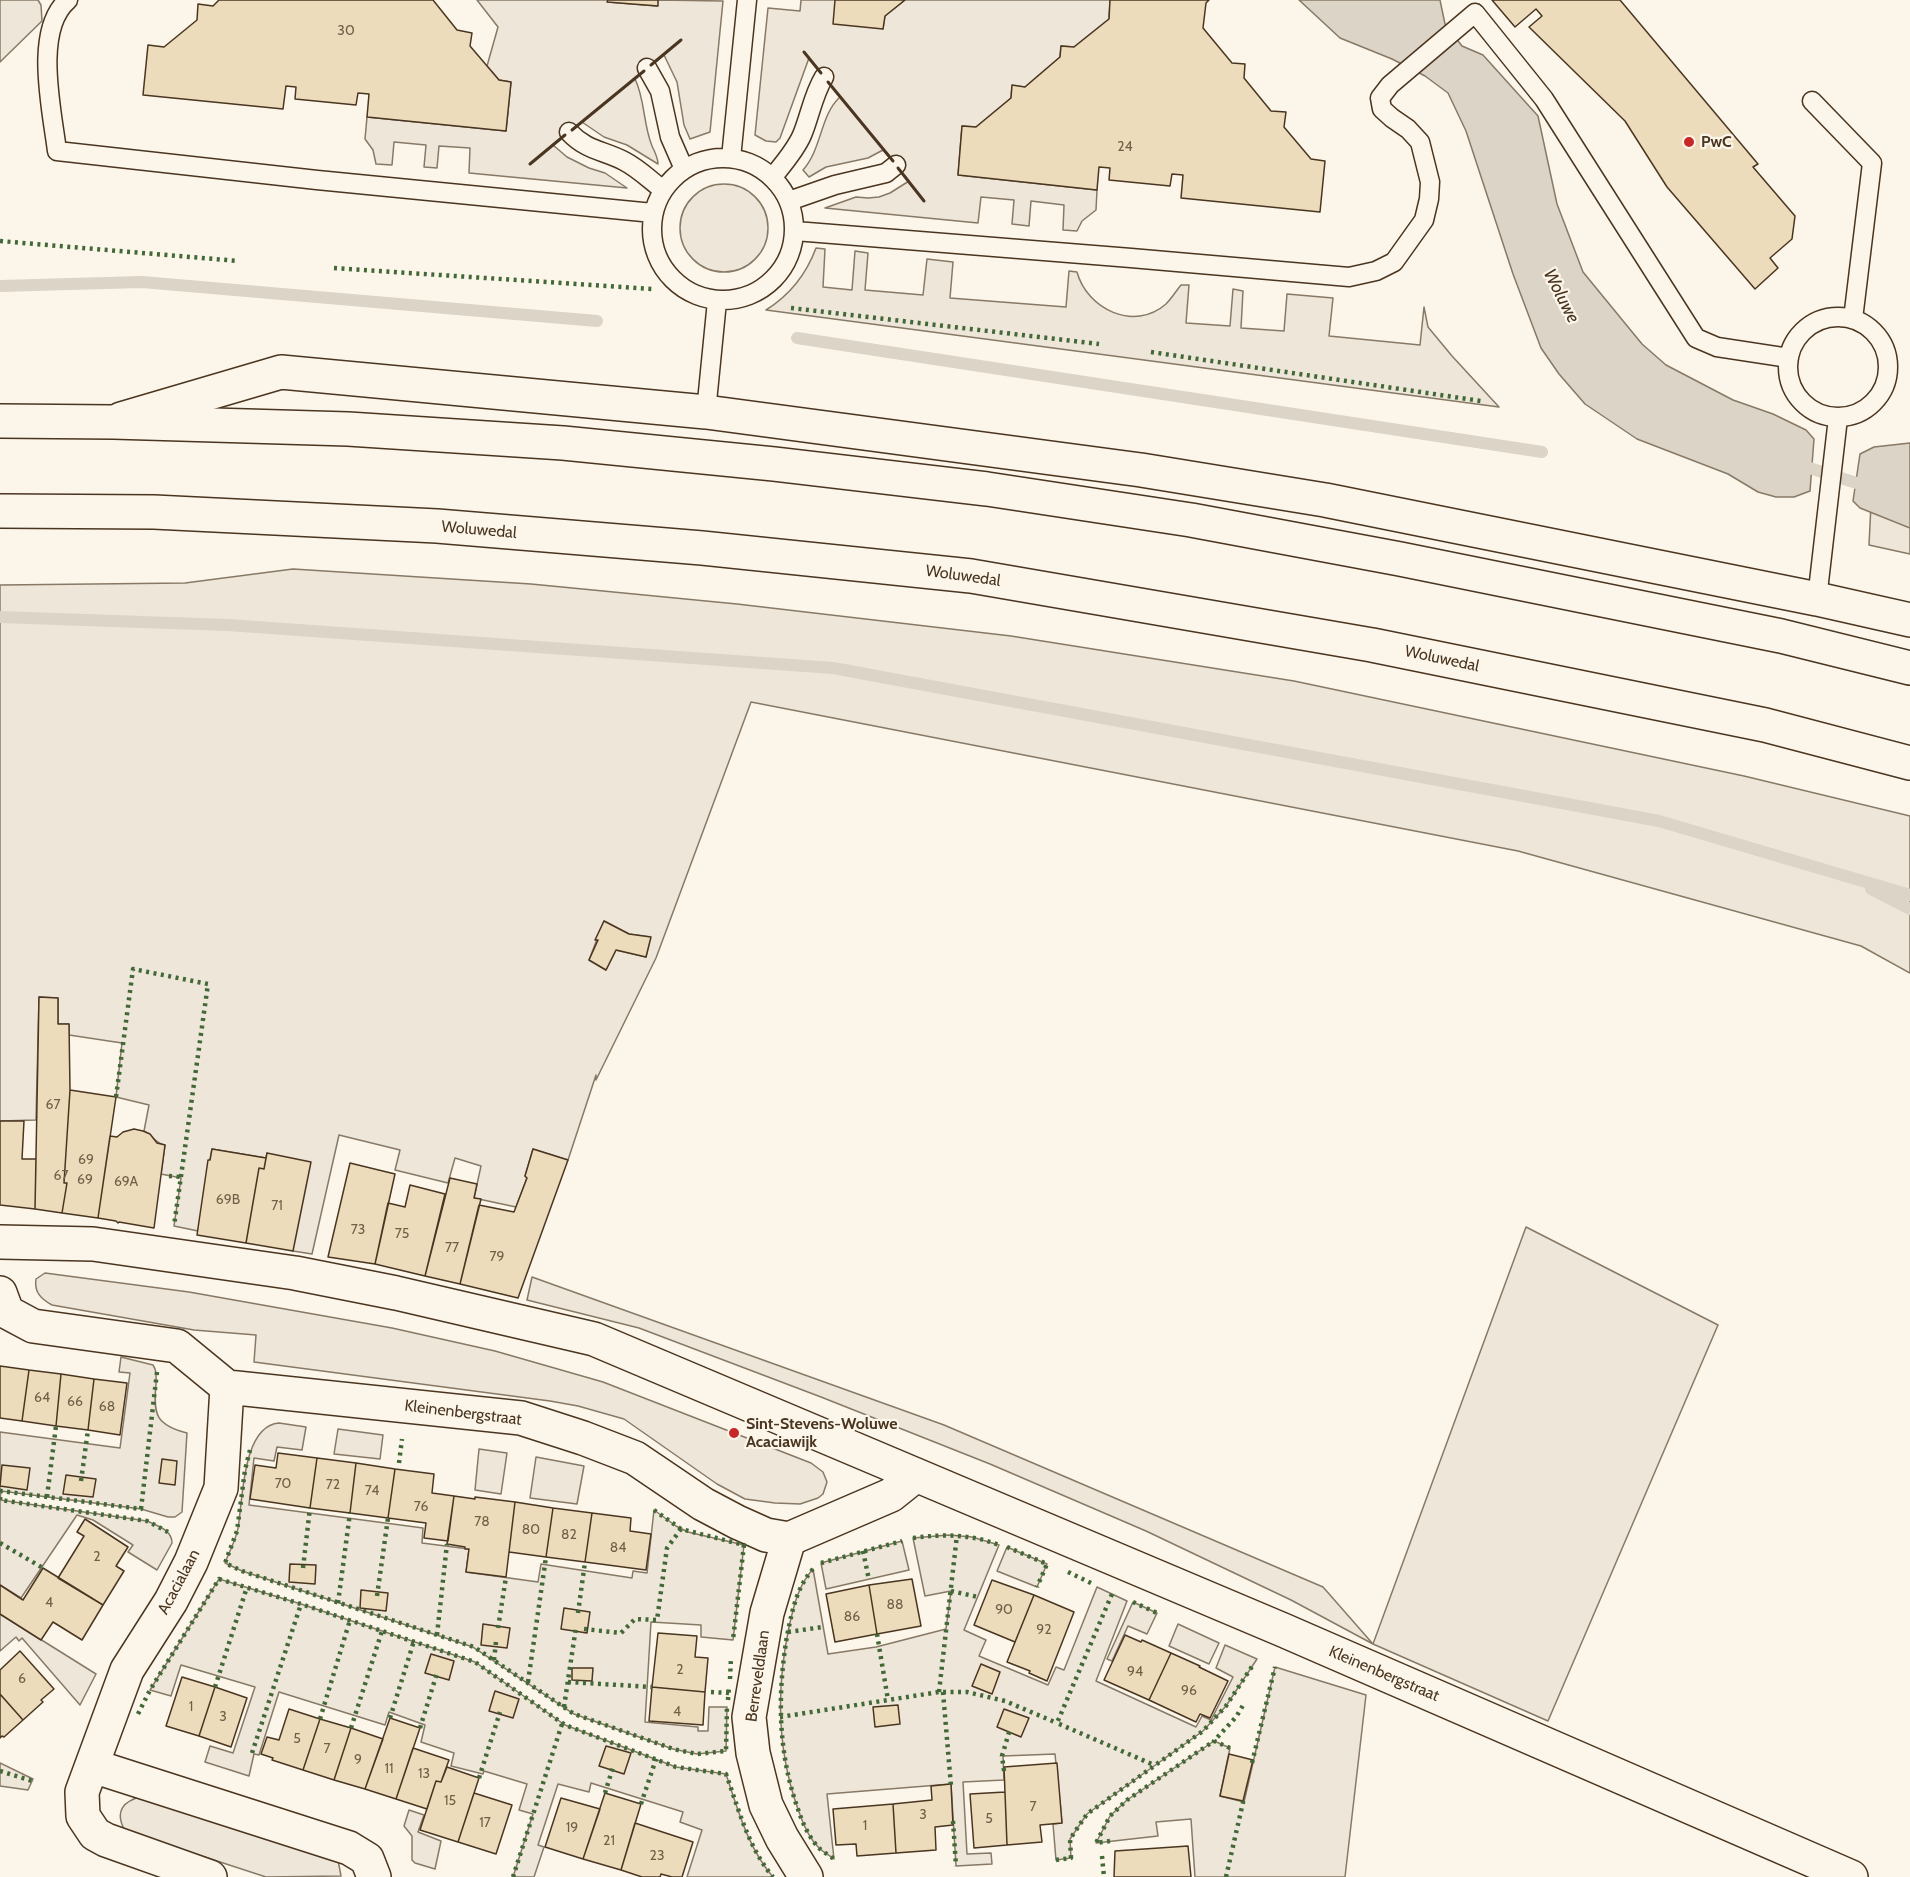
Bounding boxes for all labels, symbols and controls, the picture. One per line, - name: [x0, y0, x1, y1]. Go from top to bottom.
- house number: 30: [337, 23, 355, 39]
- place label: PwC: [1701, 132, 1732, 152]
- marker: PwC: [1682, 135, 1696, 149]
- house number: 24: [1117, 139, 1133, 155]
- water label: Woluwe: [1538, 265, 1584, 327]
- street label: Woluwedal: [441, 517, 517, 543]
- street label: Woluwedal: [924, 561, 1002, 591]
- street label: Woluwedal: [1403, 642, 1481, 676]
- house number: 67: [46, 1097, 60, 1113]
- house number: 69: [78, 1152, 94, 1168]
- house number: 67: [54, 1168, 68, 1184]
- house number: 69: [77, 1172, 93, 1188]
- house number: 69A: [114, 1174, 138, 1190]
- house number: 69B: [216, 1192, 240, 1208]
- house number: 71: [271, 1198, 283, 1214]
- house number: 73: [351, 1222, 365, 1238]
- house number: 75: [395, 1226, 409, 1242]
- house number: 77: [445, 1240, 459, 1256]
- house number: 79: [490, 1249, 504, 1265]
- house number: 64: [34, 1390, 50, 1406]
- house number: 66: [67, 1394, 83, 1410]
- street label: Kleinenbergstraat: [403, 1396, 523, 1430]
- house number: 68: [99, 1399, 115, 1415]
- place label: Sint-Stevens-Woluwe Acaciawijk: [746, 1414, 898, 1452]
- marker: Sint-Stevens-Woluwe Acaciawijk: [727, 1426, 741, 1440]
- house number: 70: [275, 1476, 291, 1492]
- house number: 72: [326, 1477, 340, 1493]
- house number: 74: [365, 1483, 379, 1499]
- house number: 76: [414, 1499, 428, 1515]
- house number: 78: [474, 1514, 490, 1530]
- house number: 80: [522, 1522, 540, 1538]
- house number: 82: [561, 1527, 577, 1543]
- house number: 84: [610, 1540, 626, 1556]
- street label: Acacialaan: [154, 1546, 204, 1618]
- house number: 2: [93, 1549, 101, 1565]
- house number: 4: [45, 1595, 53, 1611]
- house number: 88: [887, 1597, 903, 1613]
- house number: 90: [995, 1602, 1013, 1618]
- house number: 86: [844, 1609, 860, 1625]
- house number: 92: [1036, 1622, 1052, 1638]
- street label: Berreveldlaan: [742, 1629, 774, 1723]
- street label: Kleinenbergstraat: [1326, 1642, 1442, 1706]
- house number: 2: [676, 1662, 684, 1678]
- house number: 94: [1127, 1664, 1143, 1680]
- house number: 6: [18, 1671, 26, 1687]
- house number: 96: [1181, 1683, 1197, 1699]
- house number: 1: [189, 1699, 193, 1715]
- house number: 4: [673, 1704, 681, 1720]
- house number: 3: [219, 1709, 227, 1725]
- house number: 5: [293, 1731, 301, 1747]
- house number: 7: [323, 1741, 331, 1757]
- house number: 9: [354, 1752, 362, 1768]
- house number: 11: [384, 1761, 394, 1777]
- house number: 13: [418, 1766, 430, 1782]
- house number: 15: [444, 1793, 456, 1809]
- house number: 7: [1029, 1799, 1037, 1815]
- house number: 3: [919, 1807, 927, 1823]
- house number: 5: [985, 1811, 993, 1827]
- house number: 17: [479, 1815, 491, 1831]
- house number: 1: [863, 1818, 867, 1834]
- house number: 19: [566, 1820, 578, 1836]
- house number: 21: [603, 1833, 615, 1849]
- house number: 23: [650, 1848, 664, 1864]

